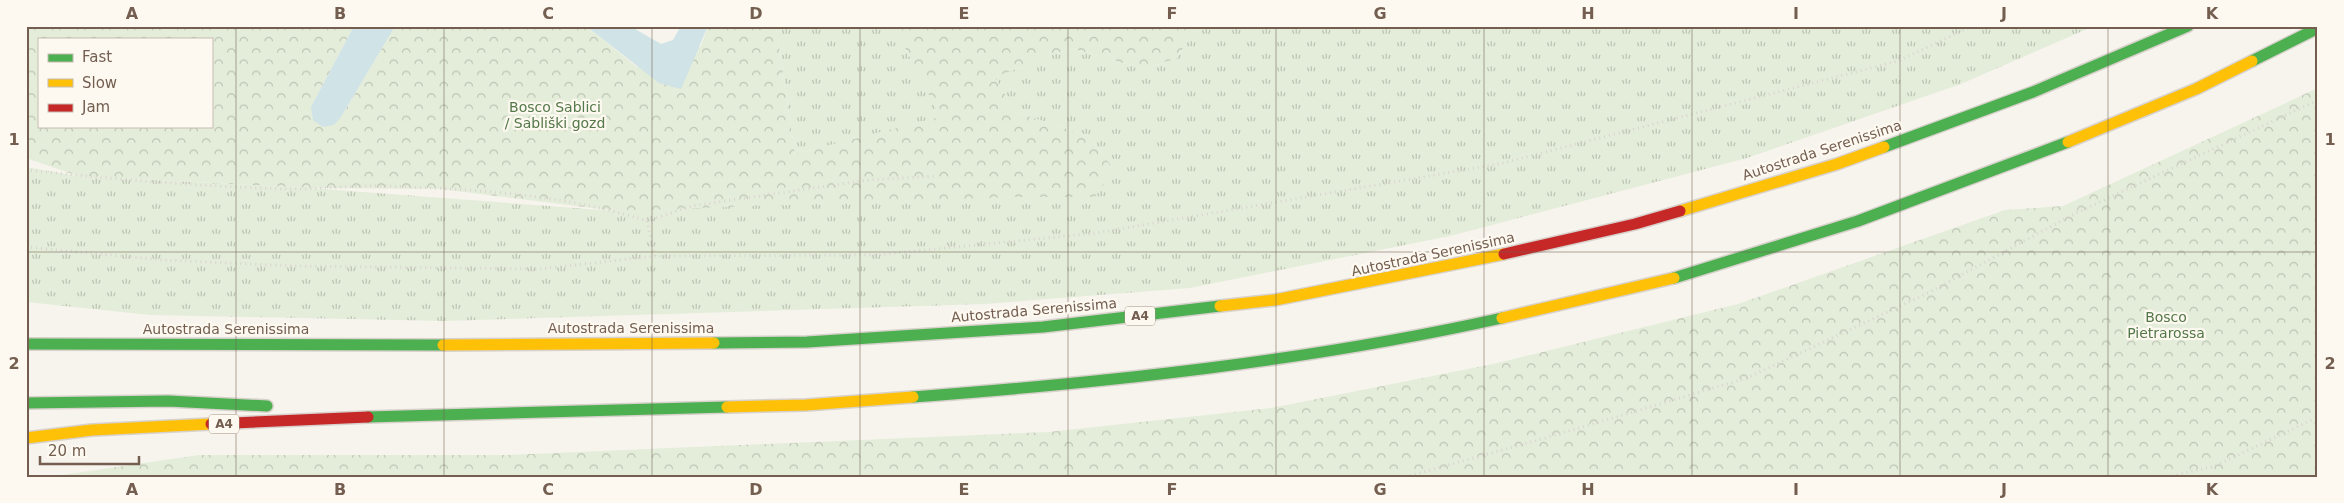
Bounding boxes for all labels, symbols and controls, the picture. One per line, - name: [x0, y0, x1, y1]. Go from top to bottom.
- text: A: [126, 4, 139, 23]
- text: B: [334, 4, 346, 23]
- text: C: [542, 4, 554, 23]
- text: D: [749, 4, 763, 23]
- text: E: [959, 4, 969, 23]
- text: F: [1167, 4, 1177, 23]
- text: G: [1373, 4, 1387, 23]
- text: H: [1581, 4, 1595, 23]
- text: I: [1793, 4, 1799, 23]
- text: J: [2000, 4, 2007, 23]
- text: K: [2206, 4, 2219, 23]
- legend: [38, 38, 212, 128]
- text: Fast: [82, 48, 112, 66]
- text: Slow: [82, 74, 117, 92]
- text: Jam: [81, 98, 110, 116]
- park label: Bosco Sablici / Sabliški gozd: [505, 99, 605, 131]
- street label: Autostrada Serenissima: [1740, 117, 1904, 183]
- text: 1: [8, 130, 20, 149]
- text: 1: [2324, 130, 2336, 149]
- street label: Autostrada Serenissima: [1350, 229, 1516, 279]
- street label: Autostrada Serenissima: [950, 295, 1118, 325]
- road number: A4: [1125, 306, 1155, 326]
- park label: Bosco Pietrarossa: [2127, 309, 2205, 341]
- street label: Autostrada Serenissima: [548, 320, 714, 336]
- street label: Autostrada Serenissima: [143, 321, 309, 337]
- text: 2: [8, 354, 20, 373]
- text: 2: [2324, 354, 2336, 373]
- road number: A4: [209, 414, 239, 434]
- scale bar: [40, 433, 139, 465]
- text: 20 m: [48, 442, 86, 460]
- text: A: [126, 480, 139, 499]
- text: B: [334, 480, 346, 499]
- text: C: [542, 480, 554, 499]
- text: D: [749, 480, 763, 499]
- text: E: [959, 480, 969, 499]
- text: F: [1167, 480, 1177, 499]
- text: G: [1373, 480, 1387, 499]
- text: H: [1581, 480, 1595, 499]
- text: I: [1793, 480, 1799, 499]
- text: J: [2000, 480, 2007, 499]
- text: K: [2206, 480, 2219, 499]

